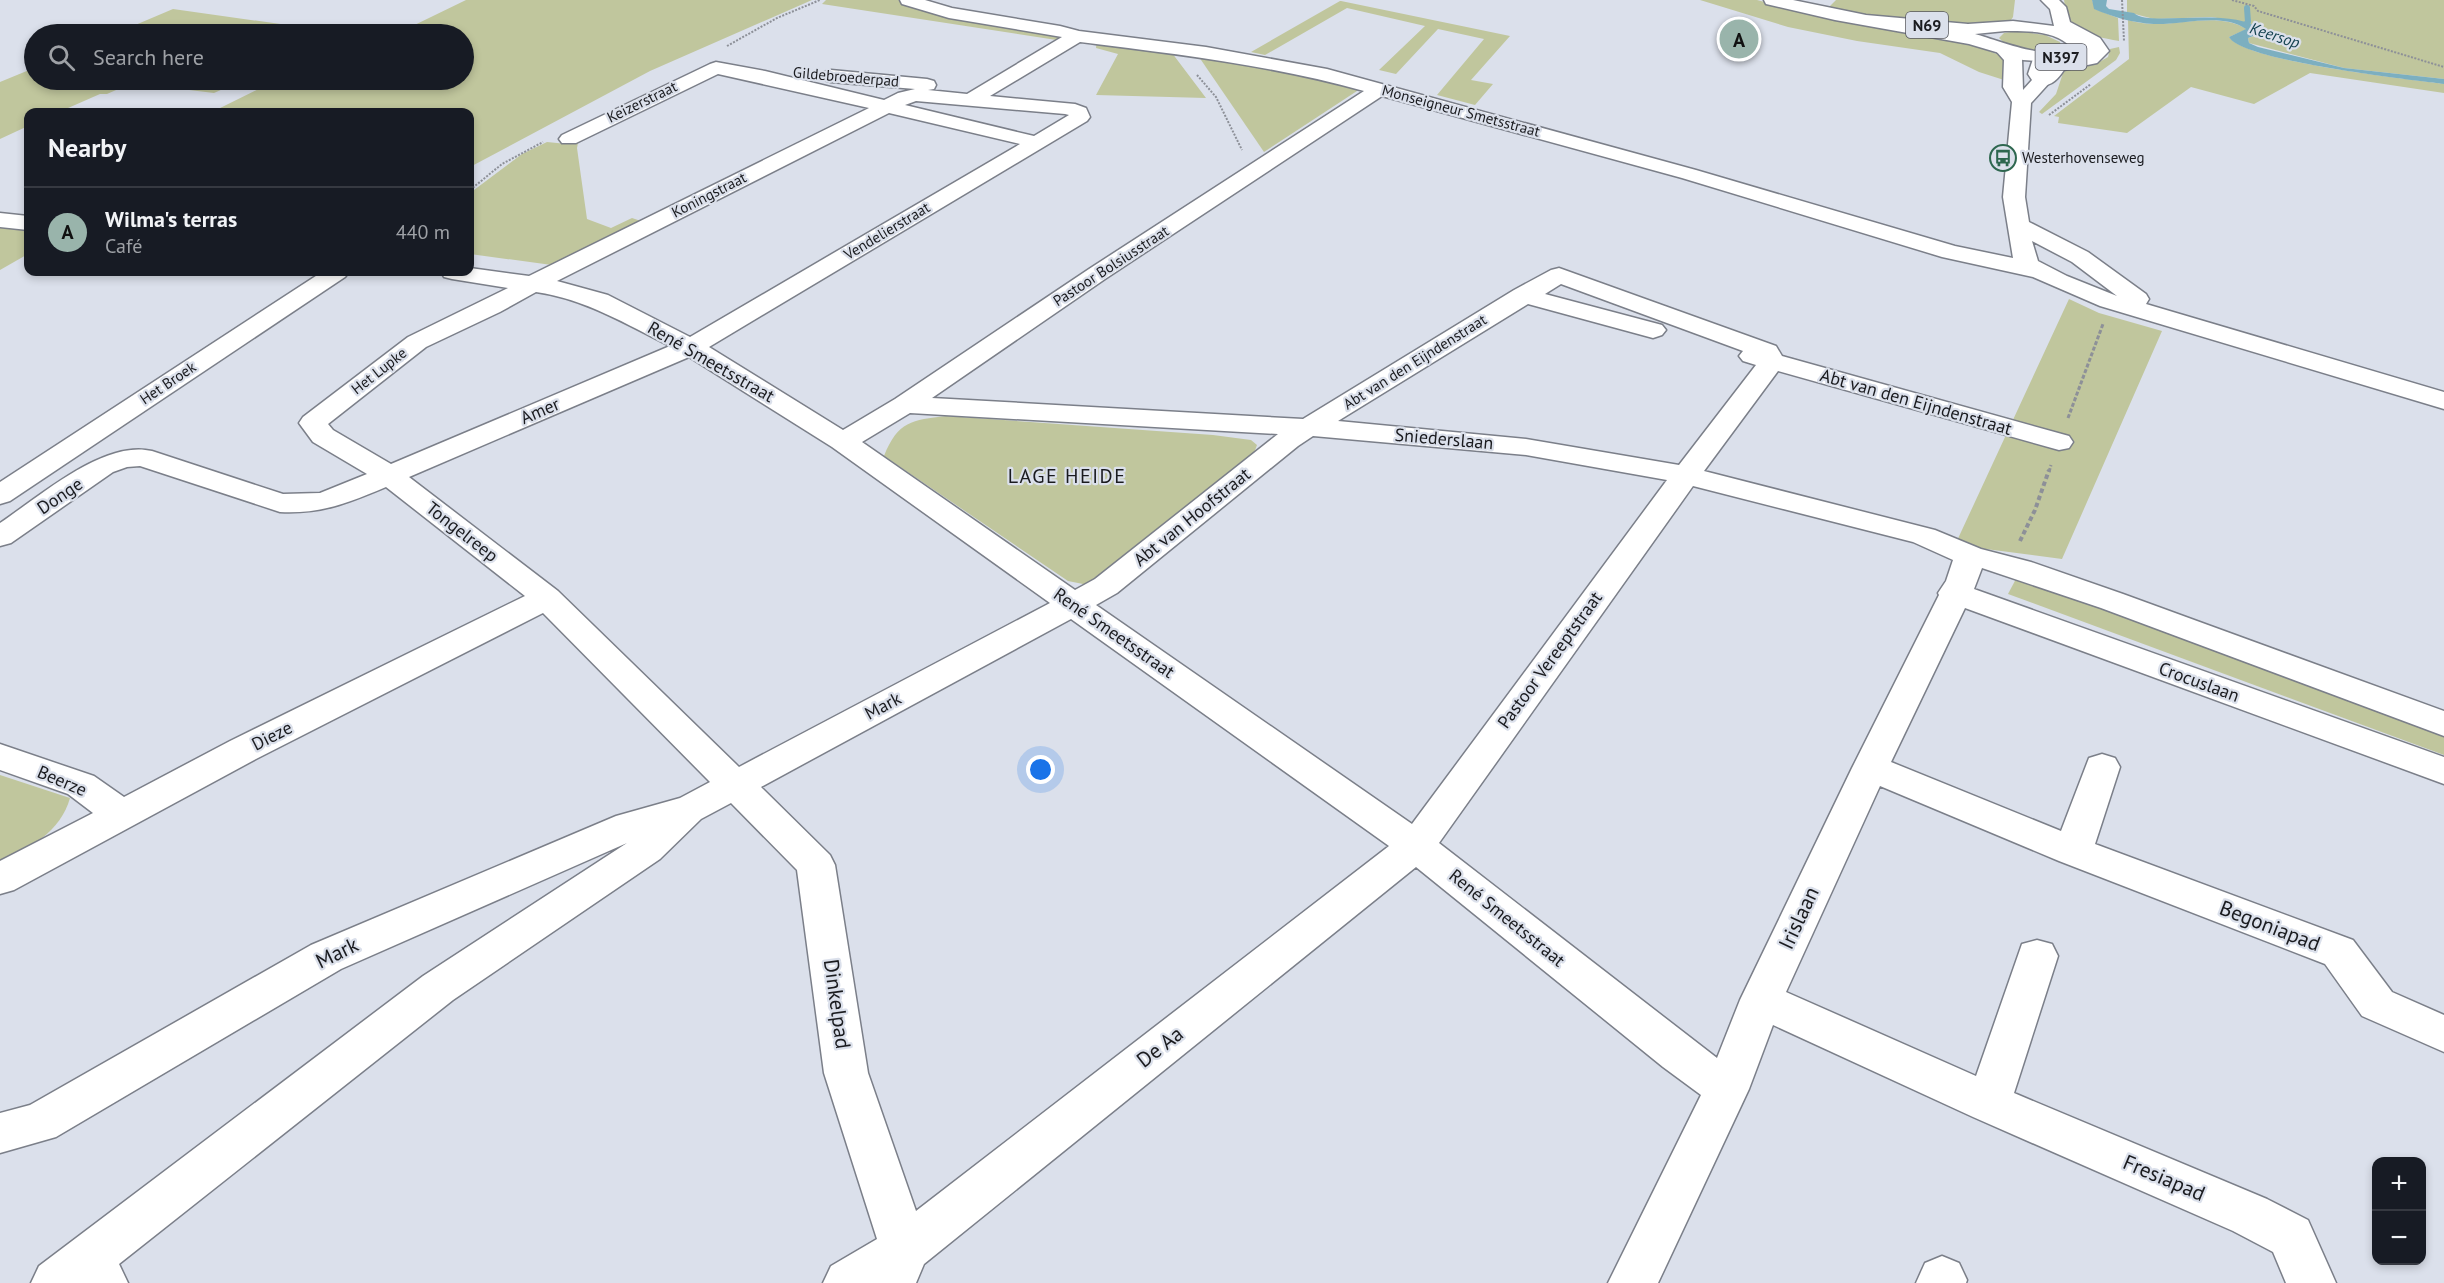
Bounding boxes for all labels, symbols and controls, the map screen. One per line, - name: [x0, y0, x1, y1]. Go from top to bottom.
- road number: N69: [1906, 12, 1948, 38]
- pin: A: [1720, 16, 1758, 62]
- water label: Keersop: [2248, 18, 2302, 52]
- search box: [24, 24, 474, 90]
- icon: search: [45, 41, 78, 74]
- text: Search here: [93, 43, 204, 71]
- road number: N397: [2036, 44, 2086, 70]
- street label: Gildebroederpad: [792, 62, 900, 91]
- street label: Keizerstraat: [604, 76, 680, 127]
- street label: Monseigneur Smetsstraat: [1380, 80, 1542, 141]
- text: Nearby: [48, 131, 126, 164]
- bus stop icon: Westerhovenseweg: [1988, 143, 2018, 173]
- place label: Westerhovenseweg: [2022, 148, 2144, 167]
- street label: Koningstraat: [668, 168, 749, 222]
- street label: Vendelierstraat: [840, 198, 933, 264]
- text: Wilma's terras: [105, 205, 237, 233]
- text: A: [61, 219, 74, 245]
- text: 440 m: [396, 219, 450, 245]
- street label: Pastoor Bolsiusstraat: [1049, 221, 1172, 310]
- text: Café: [105, 233, 142, 259]
- street label: Abt van den Eijndenstraat: [1340, 310, 1490, 413]
- street label: René Smeetsstraat: [644, 316, 779, 407]
- street label: Het Lupke: [347, 343, 410, 398]
- street label: Het Broek: [136, 357, 200, 408]
- street label: Abt van den Eijndenstraat: [1818, 363, 2015, 440]
- street label: Amer: [517, 392, 563, 429]
- street label: Sniederslaan: [1394, 423, 1494, 454]
- street label: Abt van Hoofstraat: [1129, 462, 1255, 571]
- district label: LAGE HEIDE: [1008, 463, 1126, 489]
- street label: Donge: [33, 472, 87, 519]
- street label: Tongelreep: [422, 496, 503, 567]
- street label: René Smeetsstraat: [1049, 582, 1179, 683]
- street label: Pastoor Vereeptstraat: [1492, 587, 1607, 733]
- street label: Crocuslaan: [2156, 656, 2243, 707]
- street label: Mark: [861, 686, 905, 725]
- street label: Dieze: [248, 716, 296, 755]
- your location: [1026, 755, 1055, 784]
- street label: Beerze: [34, 760, 90, 801]
- street label: René Smeetsstraat: [1445, 864, 1570, 971]
- street label: Irislaan: [1772, 882, 1825, 953]
- street label: Begoniapad: [2216, 894, 2324, 957]
- street label: Mark: [311, 931, 363, 974]
- street label: Dinkelpad: [818, 957, 857, 1051]
- street label: De Aa: [1131, 1020, 1189, 1073]
- street label: Fresiapad: [2119, 1148, 2209, 1207]
- map controls: [2372, 1157, 2426, 1265]
- button: +: [2372, 1157, 2426, 1211]
- button: −: [2372, 1211, 2426, 1265]

